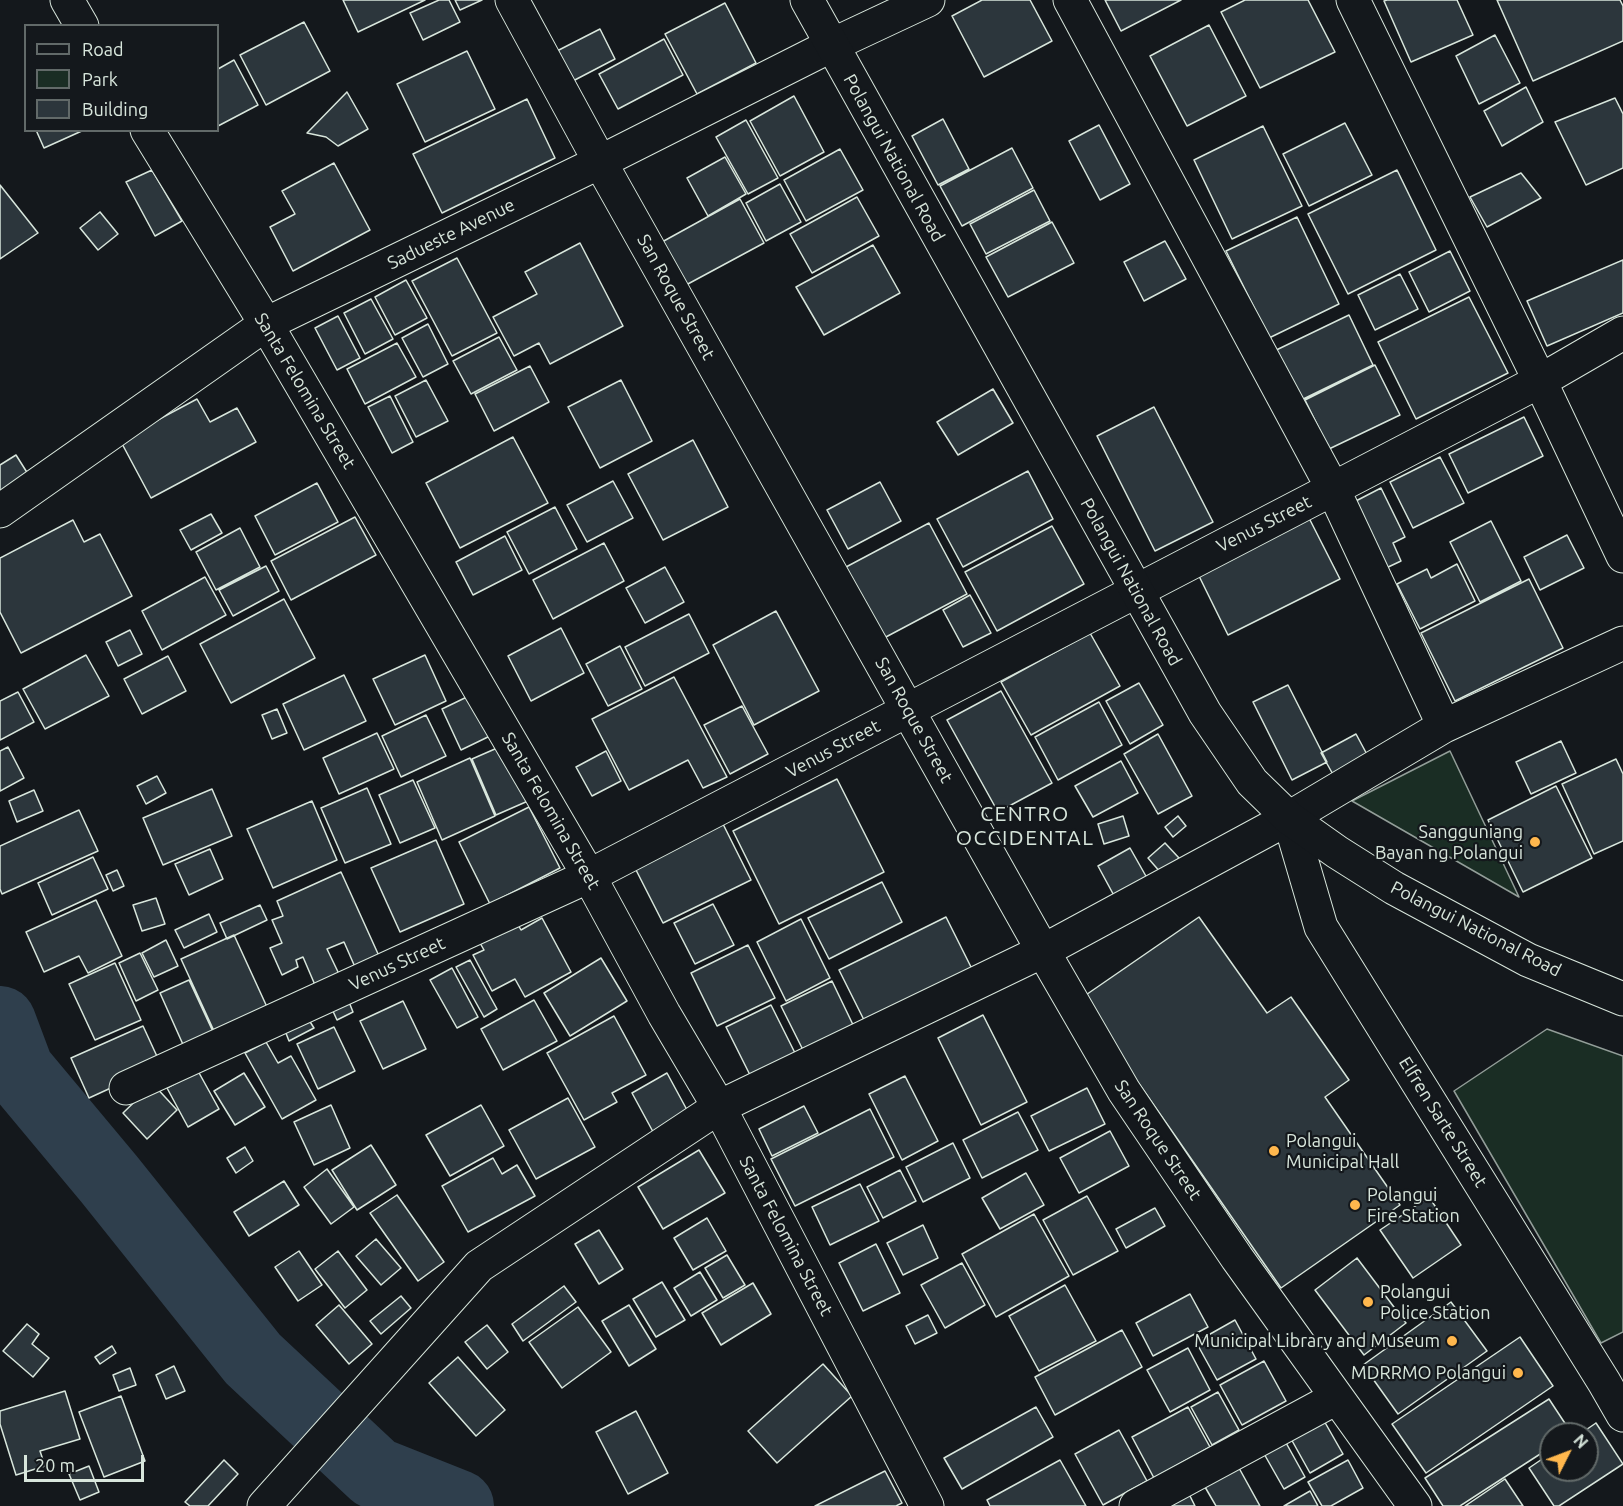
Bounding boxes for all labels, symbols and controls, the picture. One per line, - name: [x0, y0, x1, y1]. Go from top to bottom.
- legend: [24, 24, 219, 132]
- text: Road: [82, 39, 124, 59]
- text: Park: [82, 69, 118, 89]
- street label: Polangui National Road: [839, 70, 949, 246]
- text: Building: [82, 99, 148, 119]
- street label: Sadueste Avenue: [384, 194, 518, 274]
- street label: San Roque Street: [633, 231, 719, 363]
- street label: Santa Felomina Street: [250, 309, 360, 473]
- street label: Venus Street: [1213, 491, 1315, 557]
- street label: Polangui National Road: [1076, 494, 1186, 670]
- street label: San Roque Street: [871, 654, 957, 786]
- street label: Venus Street: [782, 715, 884, 783]
- street label: Santa Felomina Street: [497, 729, 605, 893]
- district label: CENTRO OCCIDENTAL: [956, 801, 1094, 851]
- place label: Sangguniang Bayan ng Polangui: [1375, 821, 1523, 864]
- marker: Sangguniang Bayan ng Polangui: [1528, 835, 1542, 849]
- street label: Polangui National Road: [1387, 877, 1565, 981]
- street label: Venus Street: [346, 932, 448, 996]
- street label: Elfren Sarte Street: [1394, 1053, 1492, 1191]
- street label: San Roque Street: [1110, 1076, 1206, 1204]
- place label: Polangui Municipal Hall: [1286, 1130, 1399, 1172]
- marker: Polangui Municipal Hall: [1267, 1144, 1281, 1158]
- street label: Santa Felomina Street: [735, 1152, 837, 1320]
- place label: Polangui Fire Station: [1367, 1184, 1460, 1226]
- marker: Polangui Fire Station: [1348, 1198, 1362, 1212]
- place label: Polangui Police Station: [1380, 1281, 1491, 1324]
- marker: Polangui Police Station: [1361, 1295, 1375, 1309]
- place label: Municipal Library and Museum: [1194, 1330, 1440, 1352]
- marker: Municipal Library and Museum: [1445, 1334, 1459, 1348]
- place label: MDRRMO Polangui: [1351, 1362, 1506, 1384]
- marker: MDRRMO Polangui: [1511, 1366, 1525, 1380]
- north arrow: [1539, 1422, 1599, 1482]
- text: N: [1570, 1431, 1592, 1452]
- scale bar: [27, 1443, 147, 1481]
- text: 20 m: [35, 1455, 75, 1475]

